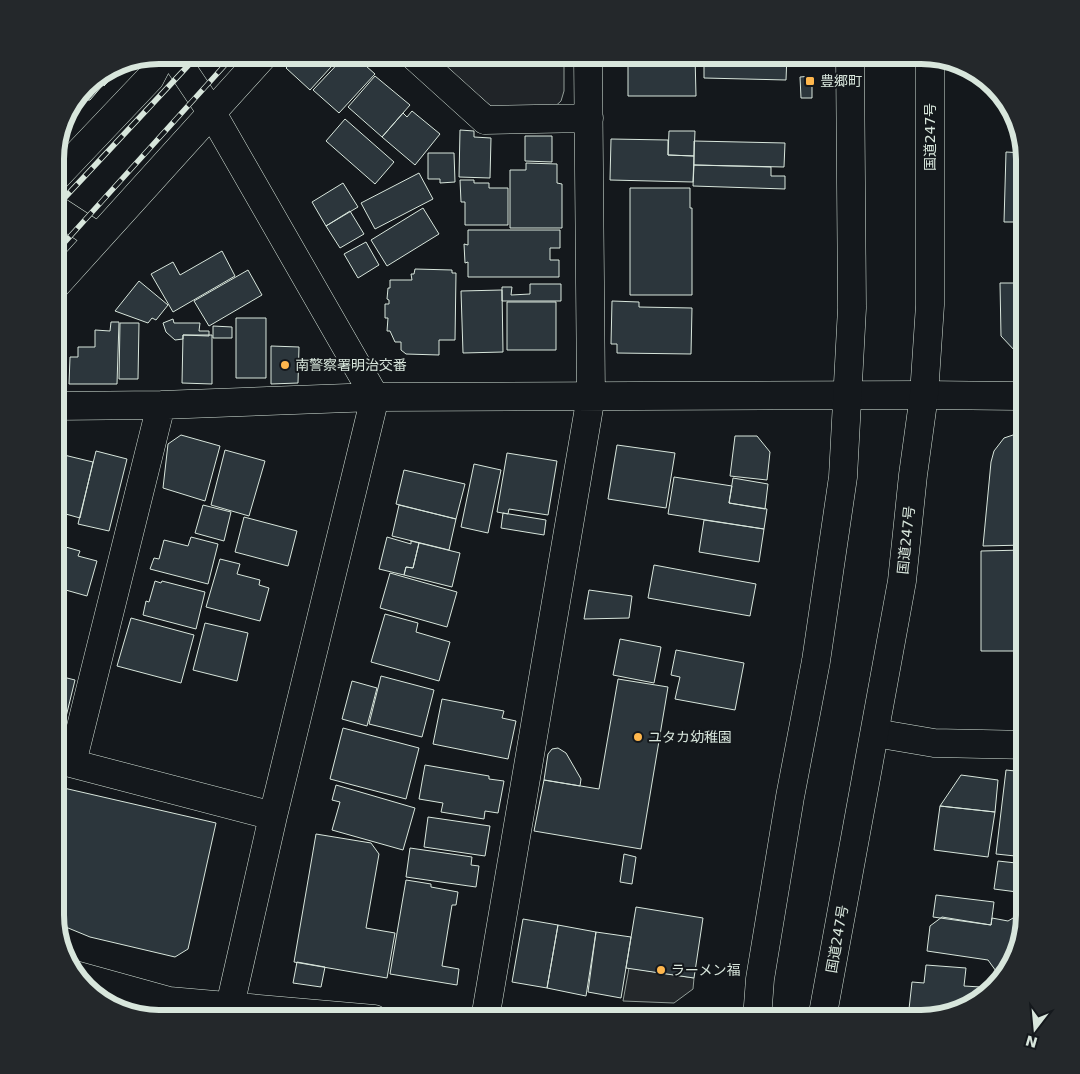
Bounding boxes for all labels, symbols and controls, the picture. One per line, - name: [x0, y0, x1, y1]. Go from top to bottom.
- place label: 豊郷町: [820, 73, 862, 89]
- marker: 豊郷町: [804, 75, 816, 87]
- street label: 国道247号: [922, 103, 938, 171]
- place label: 南警察署明治交番: [295, 357, 407, 373]
- marker: 南警察署明治交番: [279, 359, 291, 371]
- street label: 国道247号: [894, 505, 918, 575]
- place label: ユタカ幼稚園: [648, 729, 732, 745]
- marker: ユタカ幼稚園: [632, 731, 644, 743]
- street label: 国道247号: [823, 904, 851, 974]
- place label: ラーメン福: [671, 962, 740, 978]
- marker: ラーメン福: [655, 964, 667, 976]
- north arrow: [1010, 1004, 1060, 1054]
- text: N: [1024, 1032, 1039, 1051]

